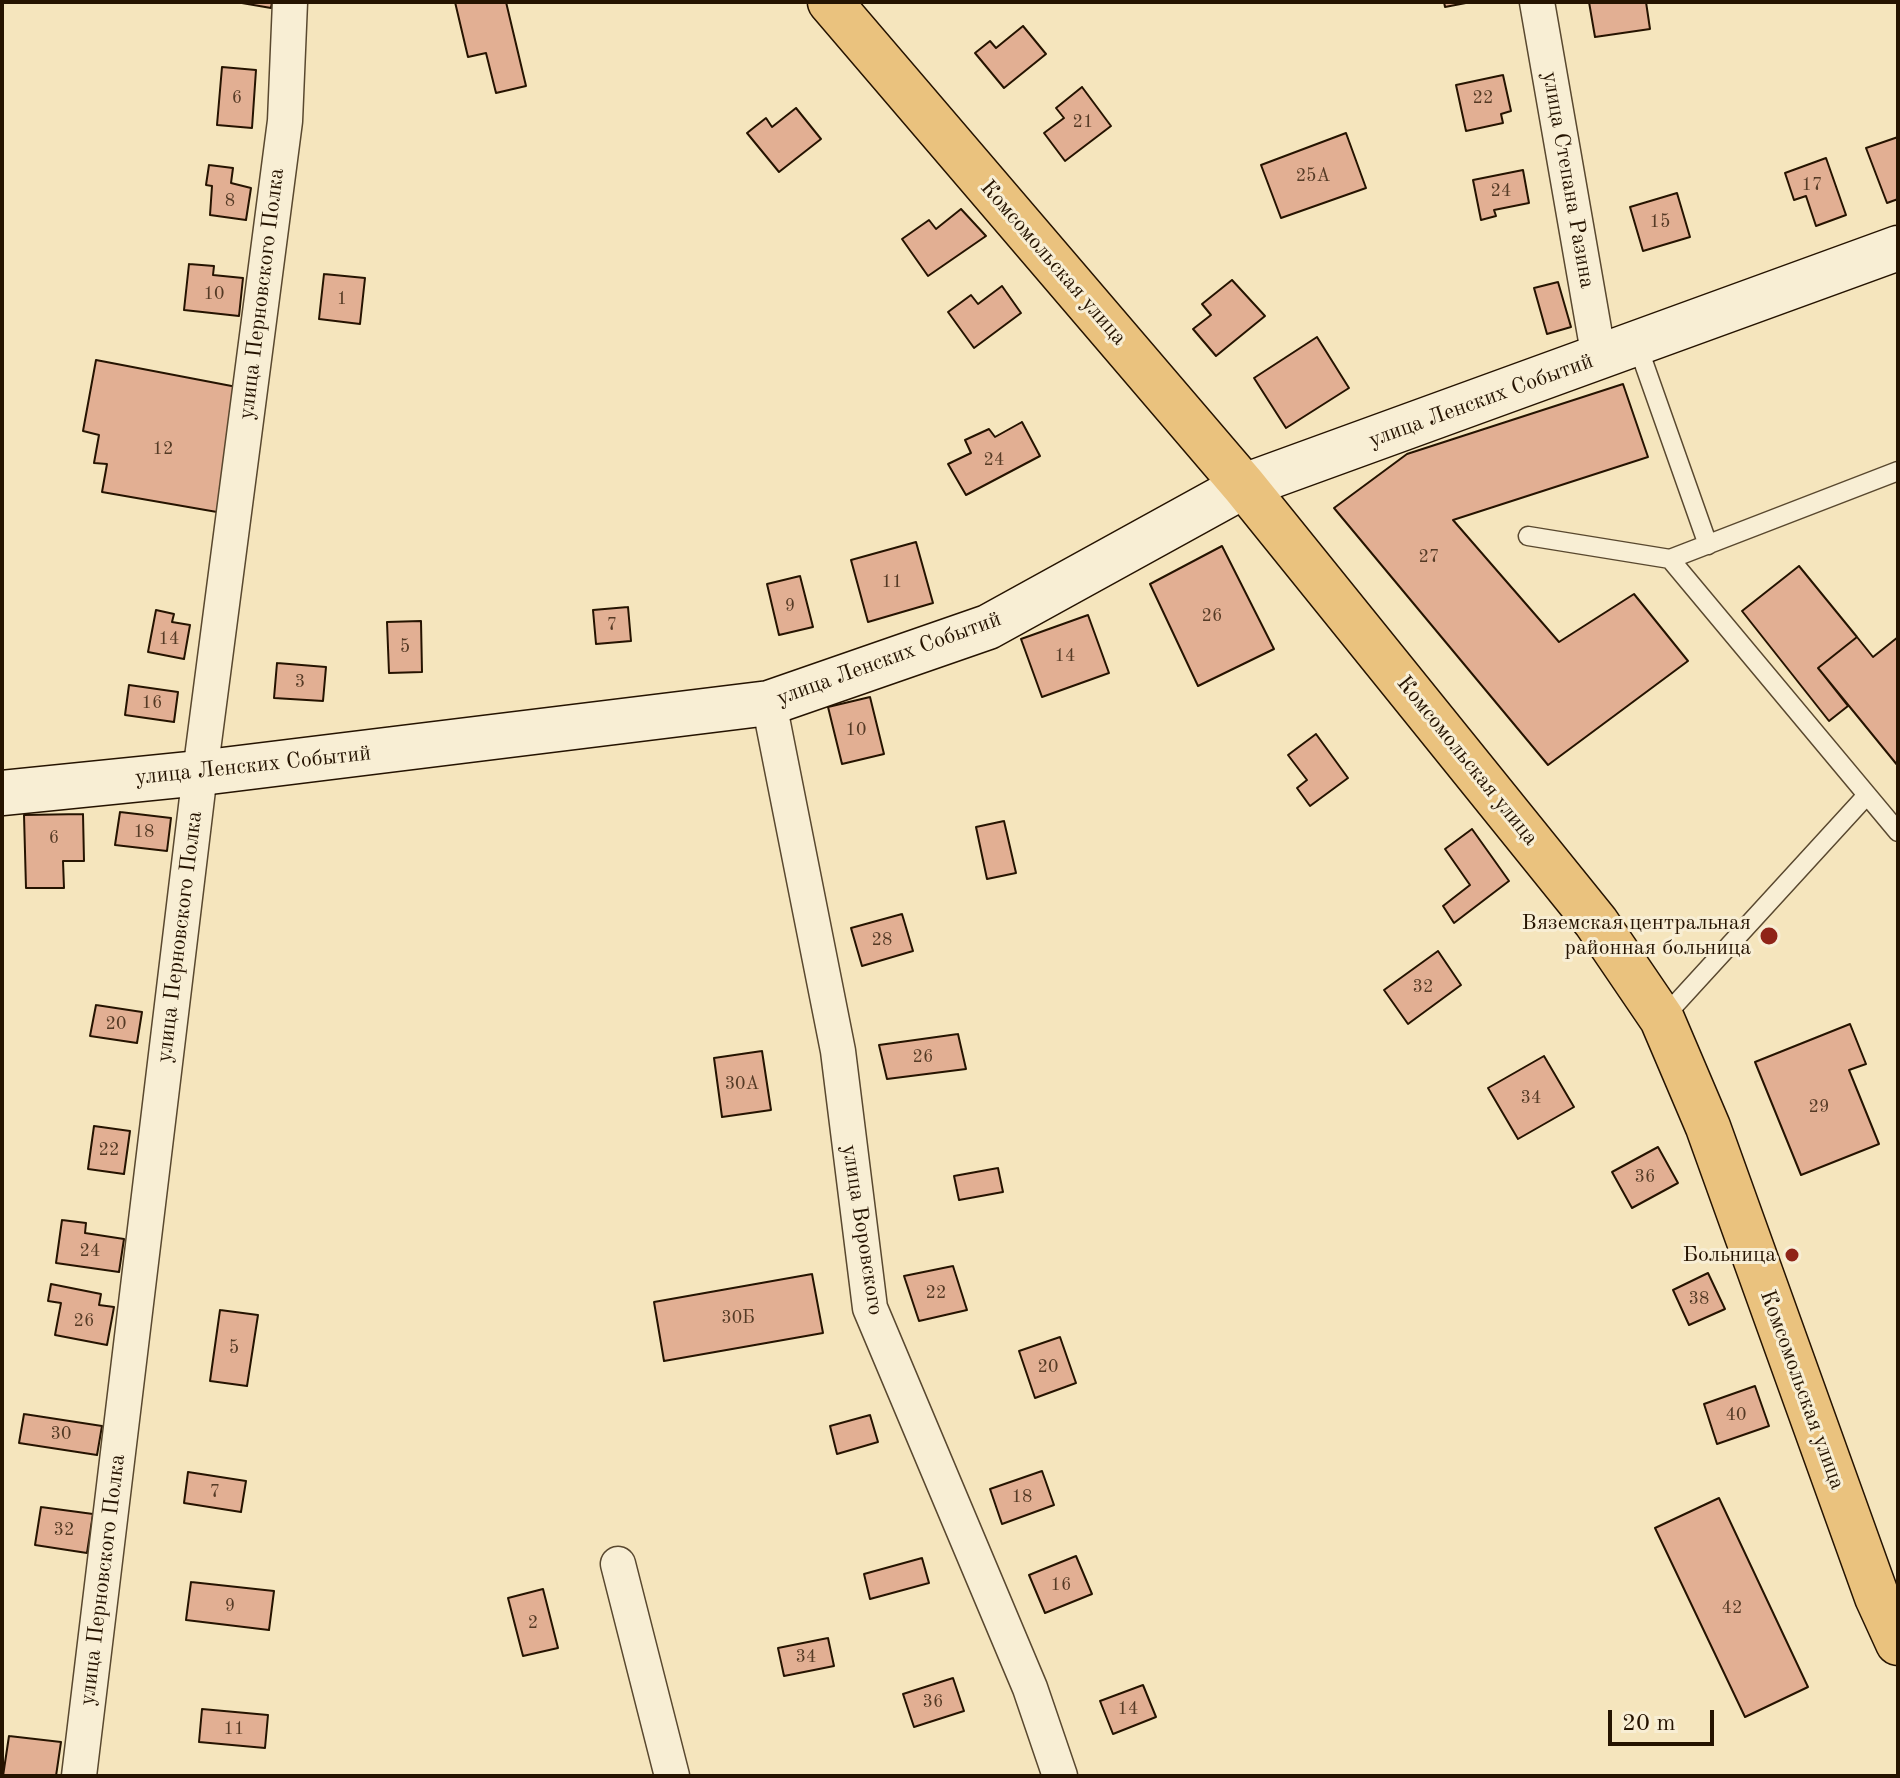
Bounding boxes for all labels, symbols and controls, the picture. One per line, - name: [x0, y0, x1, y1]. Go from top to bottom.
- street label: улица Степана Разина: [1536, 69, 1600, 291]
- house number: 6: [232, 87, 242, 109]
- house number: 22: [1473, 87, 1493, 109]
- house number: 21: [1073, 111, 1093, 133]
- house number: 25А: [1296, 165, 1330, 187]
- street label: улица Перновского Полка: [233, 167, 291, 421]
- house number: 17: [1802, 174, 1822, 196]
- street label: Комсомольская улица: [974, 175, 1132, 351]
- house number: 24: [1491, 180, 1511, 202]
- house number: 8: [225, 190, 235, 212]
- house number: 15: [1650, 211, 1670, 233]
- house number: 10: [204, 283, 224, 305]
- house number: 1: [337, 288, 347, 310]
- street label: улица Ленских Событий: [1365, 348, 1597, 454]
- house number: 12: [153, 438, 173, 460]
- house number: 24: [984, 449, 1004, 471]
- house number: 27: [1419, 546, 1439, 568]
- house number: 11: [882, 571, 902, 593]
- house number: 9: [785, 595, 795, 617]
- house number: 26: [1202, 605, 1222, 627]
- street label: улица Ленских Событий: [773, 606, 1005, 712]
- house number: 7: [607, 614, 617, 636]
- house number: 14: [159, 628, 179, 650]
- house number: 5: [400, 636, 410, 658]
- house number: 14: [1055, 645, 1075, 667]
- house number: 3: [295, 671, 305, 693]
- street label: Комсомольская улица: [1391, 671, 1543, 851]
- house number: 16: [142, 692, 162, 714]
- house number: 10: [846, 719, 866, 741]
- street label: улица Ленских Событий: [134, 740, 372, 792]
- street label: улица Перновского Полка: [151, 810, 209, 1064]
- house number: 18: [134, 821, 154, 843]
- house number: 6: [49, 827, 59, 849]
- place label: Вяземская центральная районная больница: [1521, 910, 1751, 962]
- marker: Вяземская центральная районная больница: [1758, 925, 1780, 947]
- house number: 28: [872, 929, 892, 951]
- house number: 32: [1413, 976, 1433, 998]
- house number: 20: [106, 1013, 126, 1035]
- house number: 26: [913, 1046, 933, 1068]
- house number: 30А: [725, 1073, 759, 1095]
- house number: 34: [1521, 1087, 1541, 1109]
- house number: 29: [1809, 1096, 1829, 1118]
- house number: 22: [99, 1139, 119, 1161]
- street label: улица Воровского: [835, 1143, 889, 1317]
- house number: 36: [1635, 1166, 1655, 1188]
- house number: 24: [80, 1240, 100, 1262]
- place label: Больница: [1683, 1242, 1776, 1268]
- marker: Больница: [1783, 1246, 1801, 1264]
- house number: 22: [926, 1282, 946, 1304]
- street label: Комсомольская улица: [1754, 1287, 1850, 1493]
- house number: 38: [1689, 1288, 1709, 1310]
- house number: 30Б: [721, 1307, 755, 1329]
- house number: 26: [74, 1310, 94, 1332]
- house number: 5: [229, 1337, 239, 1359]
- house number: 20: [1038, 1356, 1058, 1378]
- house number: 40: [1726, 1404, 1746, 1426]
- house number: 30: [51, 1423, 71, 1445]
- street label: улица Перновского Полка: [74, 1453, 132, 1707]
- house number: 7: [210, 1481, 220, 1503]
- house number: 18: [1012, 1486, 1032, 1508]
- house number: 32: [54, 1519, 74, 1541]
- house number: 16: [1051, 1574, 1071, 1596]
- house number: 9: [225, 1595, 235, 1617]
- house number: 42: [1722, 1597, 1742, 1619]
- house number: 2: [528, 1612, 538, 1634]
- house number: 34: [796, 1646, 816, 1668]
- house number: 36: [923, 1691, 943, 1713]
- scale bar: [1612, 1694, 1718, 1744]
- house number: 14: [1118, 1698, 1138, 1720]
- text: 20 m: [1622, 1712, 1676, 1736]
- house number: 11: [224, 1718, 244, 1740]

